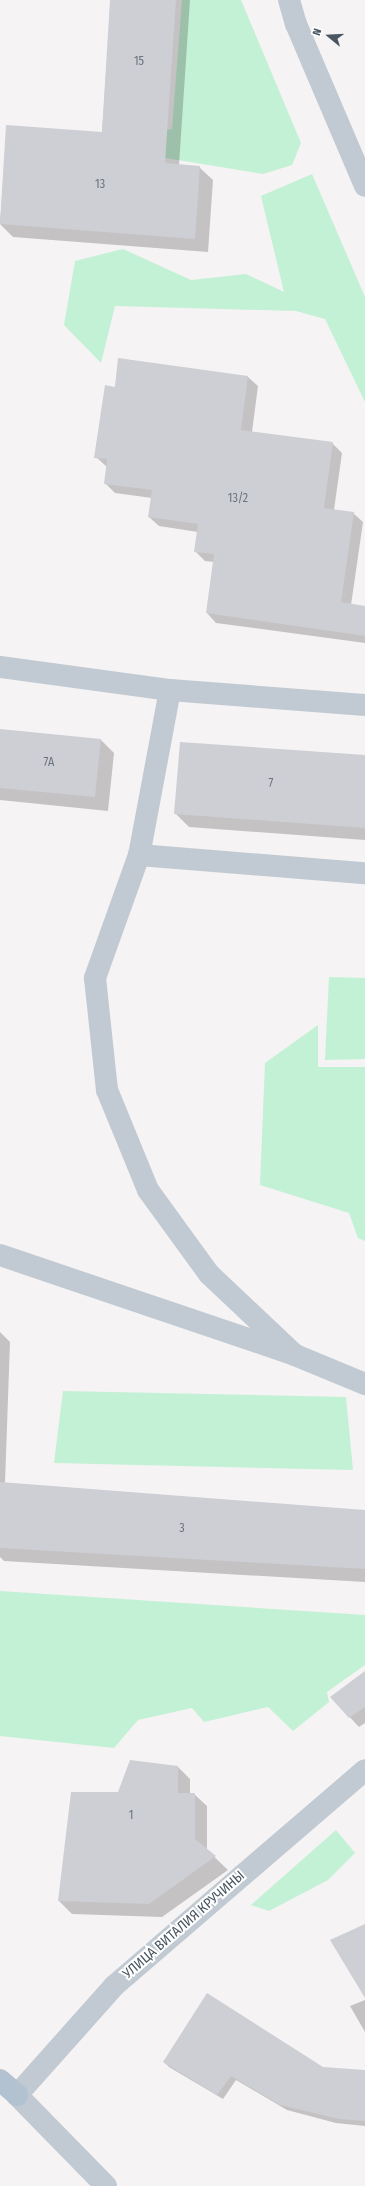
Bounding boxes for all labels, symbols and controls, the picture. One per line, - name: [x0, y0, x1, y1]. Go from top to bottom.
- north arrow: [309, 16, 349, 56]
- text: N: [310, 27, 324, 37]
- house number: 15: [134, 55, 144, 69]
- house number: 13: [95, 178, 105, 192]
- house number: 13/2: [228, 492, 248, 506]
- house number: 7А: [44, 756, 54, 770]
- house number: 7: [269, 777, 273, 791]
- house number: 3: [179, 1522, 185, 1536]
- house number: 1: [129, 1809, 133, 1823]
- street label: УЛИЦА ВИТАЛИЯ КРУЧИНЫ: [120, 1868, 248, 1982]

